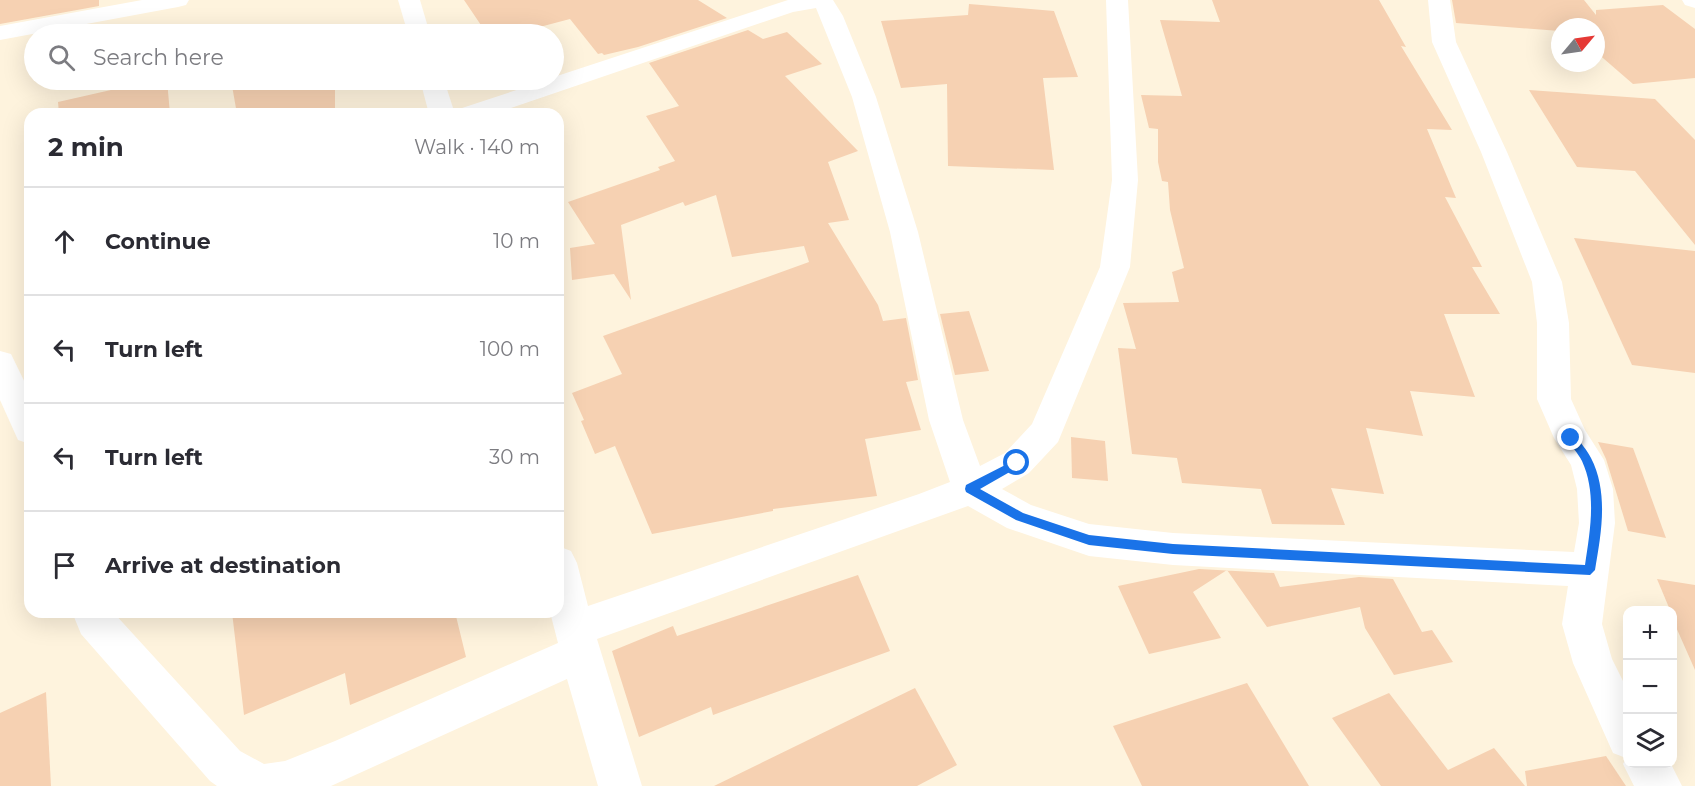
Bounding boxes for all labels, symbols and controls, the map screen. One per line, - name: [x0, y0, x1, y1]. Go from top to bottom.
- north arrow: [1551, 18, 1605, 72]
- search box: [24, 24, 564, 90]
- icon: search: [45, 41, 78, 74]
- text: Search here: [93, 44, 224, 71]
- text: 2 min: [48, 131, 124, 163]
- text: Walk · 140 m: [414, 135, 540, 159]
- icon: ahead: [48, 225, 81, 258]
- text: Continue: [105, 228, 211, 255]
- text: 10 m: [493, 229, 540, 253]
- icon: left: [48, 333, 81, 366]
- text: Turn left: [105, 336, 203, 363]
- text: 100 m: [480, 337, 540, 361]
- route end: [1557, 424, 1583, 450]
- icon: left: [48, 441, 81, 474]
- text: Turn left: [105, 444, 203, 471]
- text: 30 m: [489, 445, 540, 469]
- route start: [1003, 449, 1029, 475]
- icon: arrive: [48, 549, 81, 582]
- text: Arrive at destination: [105, 552, 341, 579]
- map controls: [1623, 606, 1677, 768]
- button: +: [1623, 606, 1677, 660]
- button: −: [1623, 660, 1677, 714]
- button: layers: [1623, 714, 1677, 768]

